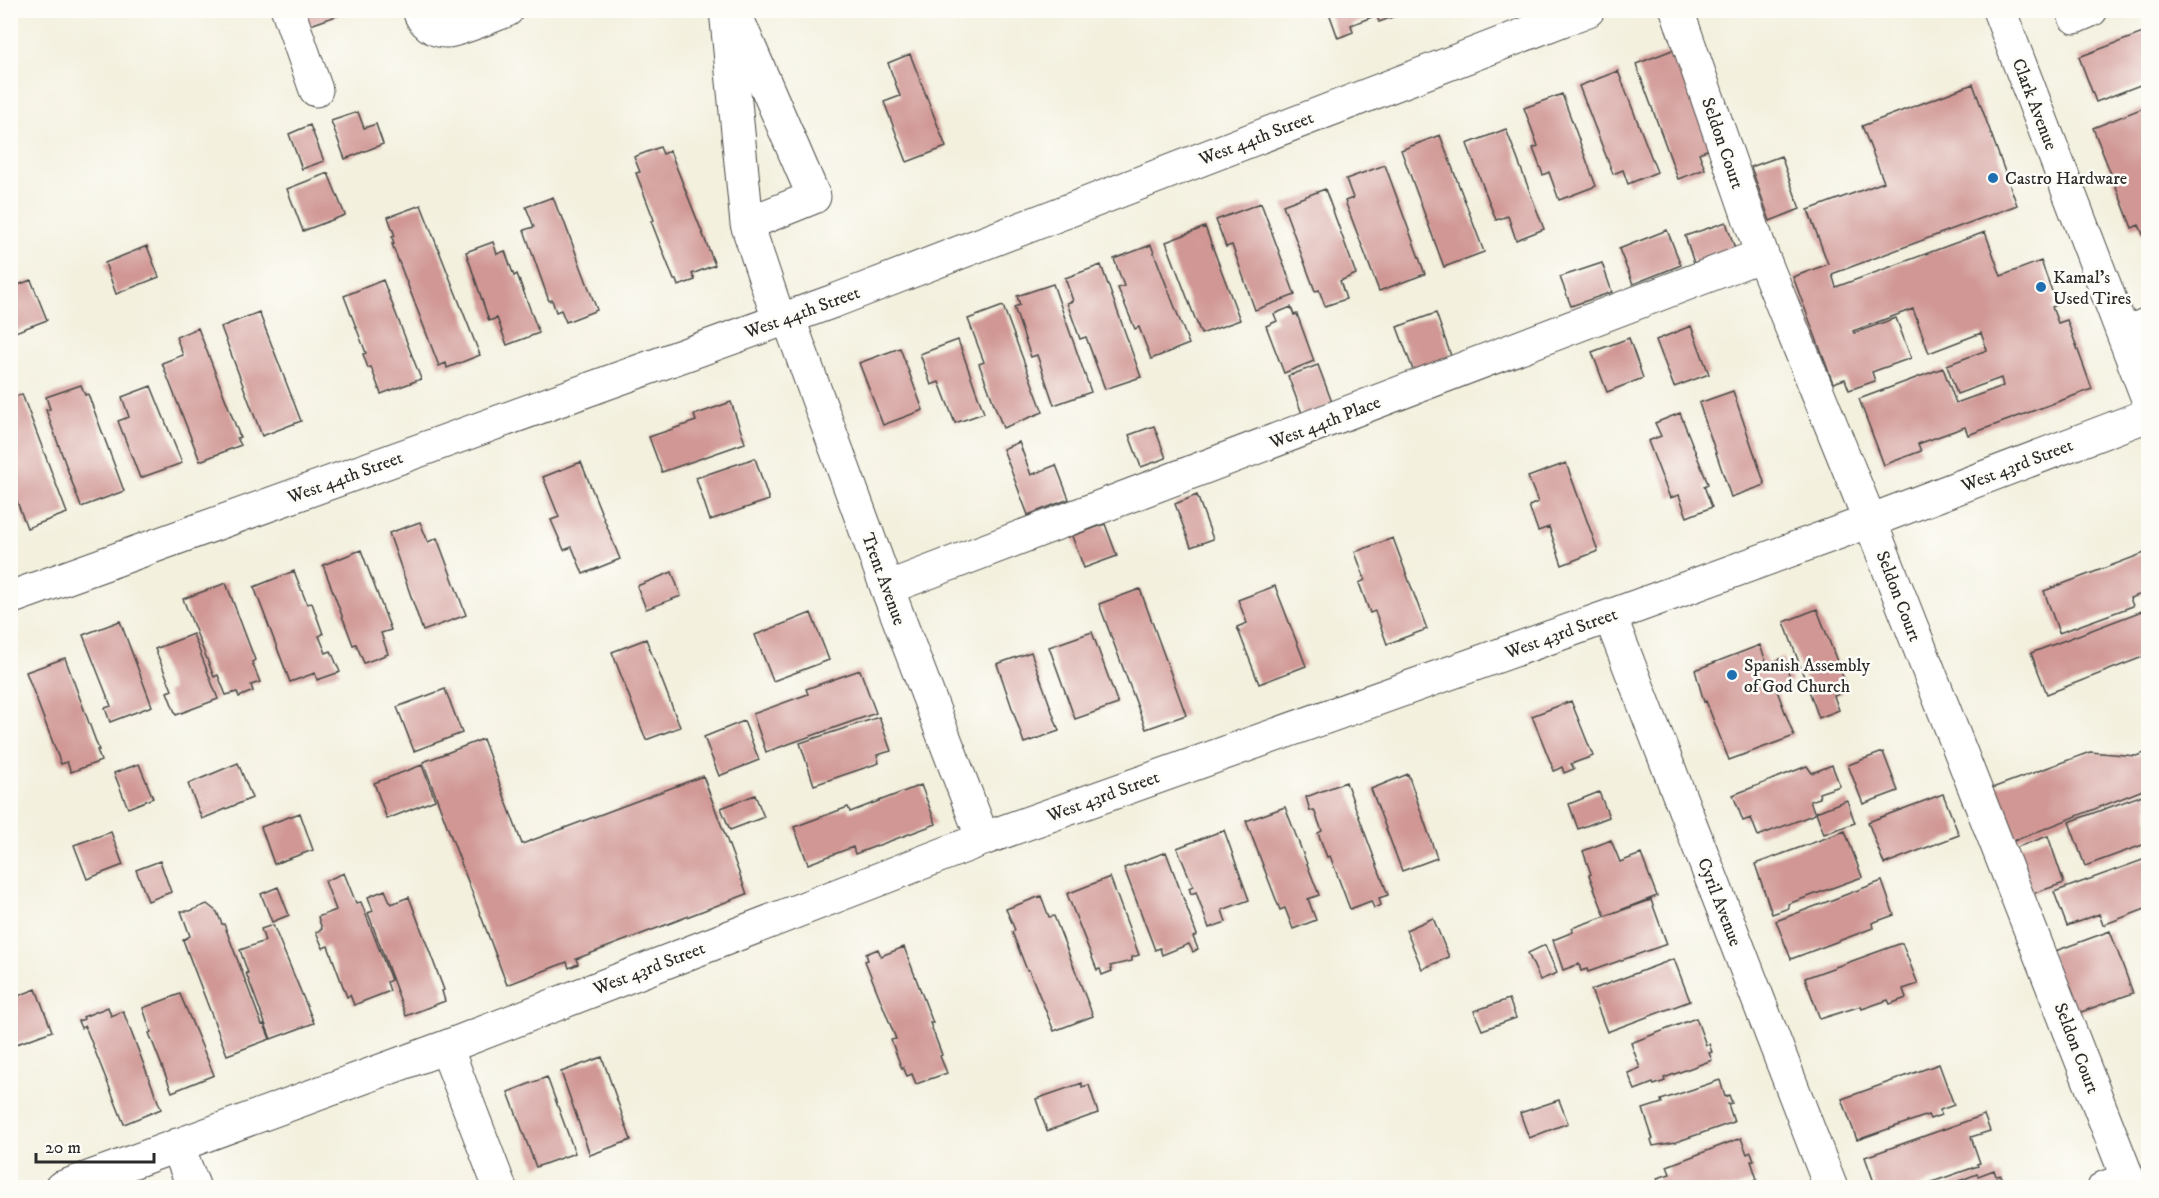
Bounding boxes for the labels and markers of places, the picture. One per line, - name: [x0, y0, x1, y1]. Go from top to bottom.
- place label: Castro Hardware: [2005, 168, 2127, 190]
- marker: Castro Hardware: [1986, 171, 2000, 185]
- place label: Kamal's Used Tires: [2053, 267, 2131, 310]
- marker: Kamal's Used Tires: [2034, 280, 2048, 294]
- place label: Spanish Assembly of God Church: [1744, 655, 1870, 698]
- marker: Spanish Assembly of God Church: [1725, 668, 1739, 682]

